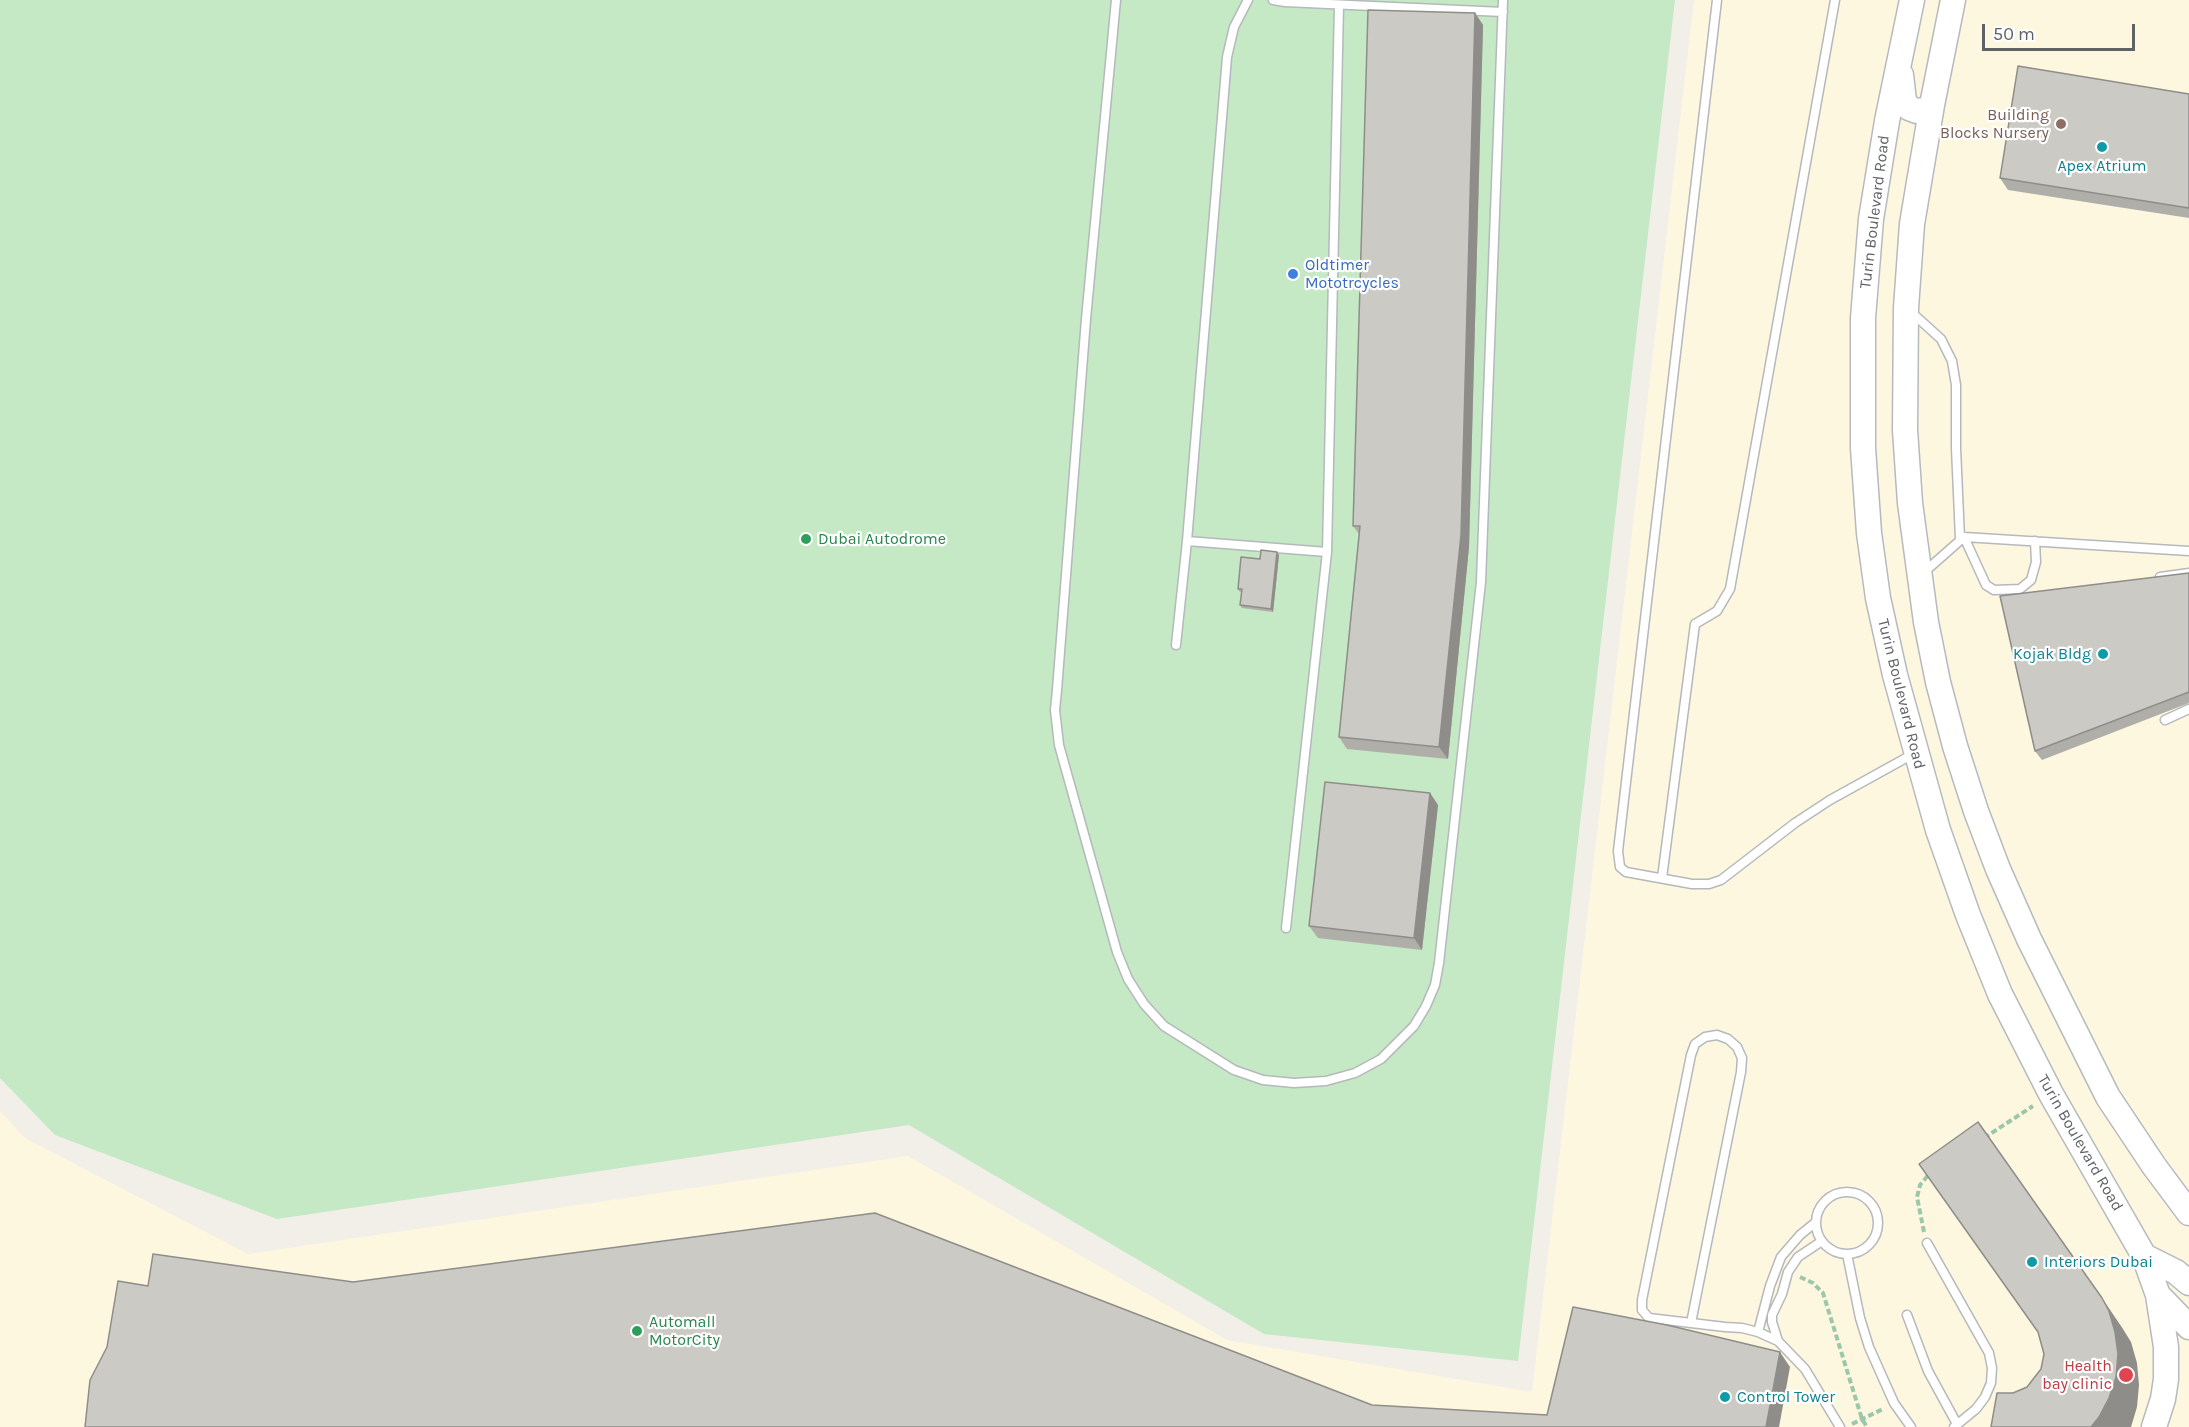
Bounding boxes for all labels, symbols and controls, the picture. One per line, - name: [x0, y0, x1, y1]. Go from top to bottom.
- scale bar: [1985, 12, 2138, 50]
- text: 50 m: [1993, 23, 2035, 45]
- place label: Building Blocks Nursery: [1940, 105, 2049, 143]
- marker: Building Blocks Nursery: [2054, 117, 2068, 131]
- street label: Turin Boulevard Road: [1856, 134, 1894, 290]
- marker: Apex Atrium: [2095, 140, 2109, 154]
- place label: Apex Atrium: [2057, 156, 2147, 176]
- place label: Oldtimer Mototrcycles: [1305, 255, 1399, 293]
- marker: Oldtimer Mototrcycles: [1286, 267, 1300, 281]
- place label: Dubai Autodrome: [818, 529, 946, 549]
- marker: Dubai Autodrome: [799, 532, 813, 546]
- street label: Turin Boulevard Road: [1873, 617, 1929, 771]
- place label: Kojak Bldg: [2013, 644, 2091, 664]
- marker: Kojak Bldg: [2096, 647, 2110, 661]
- street label: Turin Boulevard Road: [2033, 1071, 2127, 1215]
- place label: Interiors Dubai: [2044, 1252, 2153, 1272]
- marker: Interiors Dubai: [2025, 1255, 2039, 1269]
- place label: Automall MotorCity: [649, 1312, 720, 1350]
- marker: Automall MotorCity: [630, 1324, 644, 1338]
- place label: Health bay clinic: [2042, 1356, 2112, 1394]
- marker: Health bay clinic: [2117, 1366, 2135, 1384]
- place label: Control Tower: [1737, 1387, 1835, 1407]
- marker: Control Tower: [1718, 1390, 1732, 1404]

